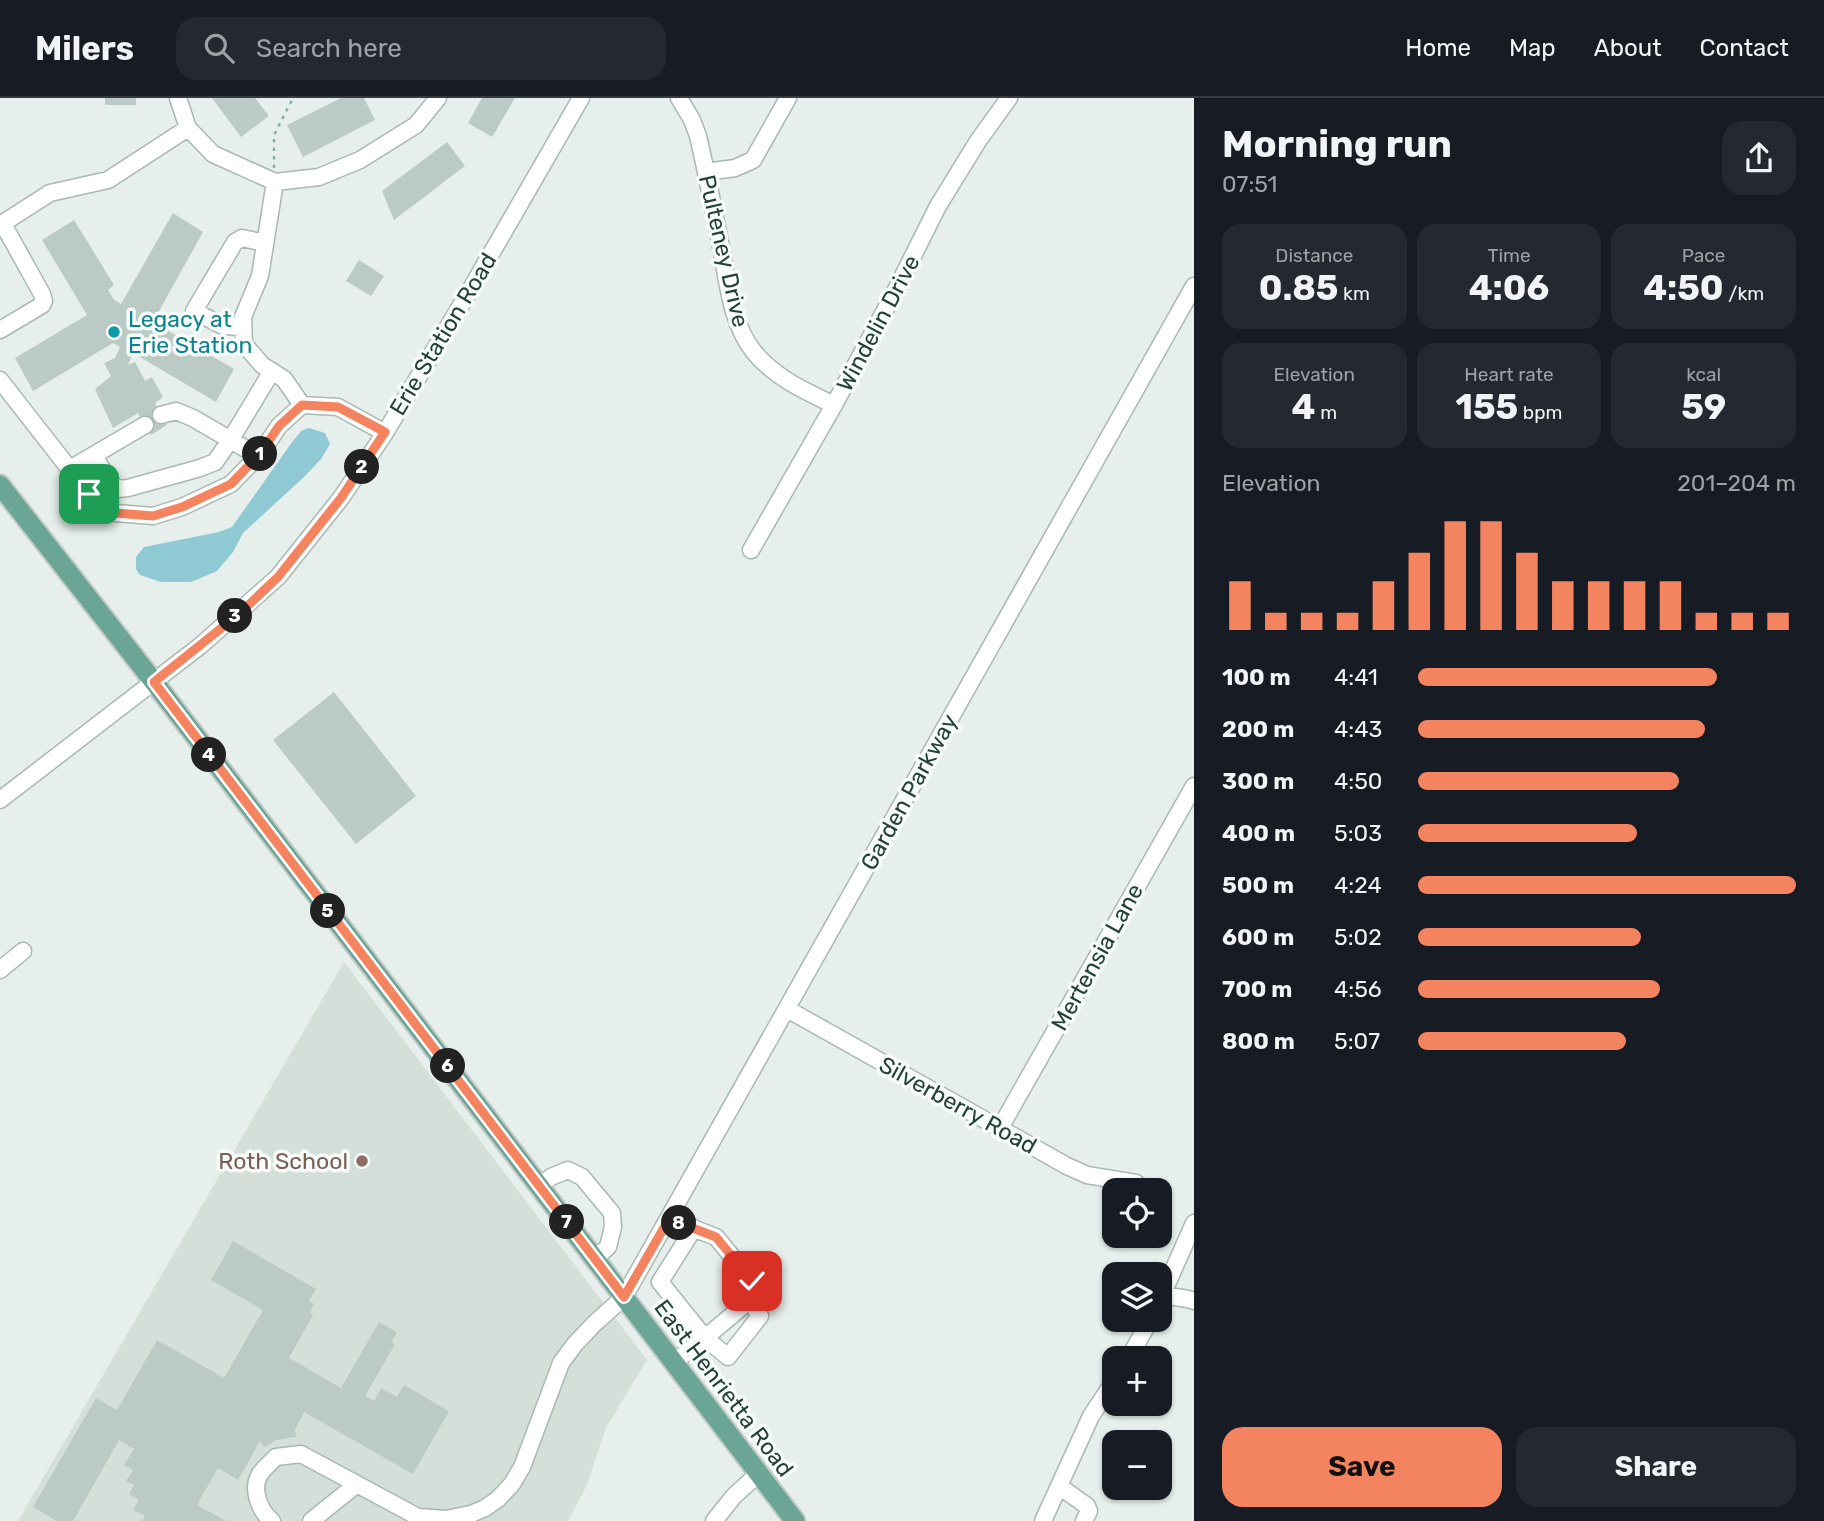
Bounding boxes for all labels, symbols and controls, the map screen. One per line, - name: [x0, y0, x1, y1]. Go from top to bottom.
- search box: [176, 17, 666, 80]
- text: Milers: [35, 29, 134, 68]
- icon: search: [200, 29, 238, 67]
- text: Search here: [256, 33, 402, 64]
- text: Home: [1405, 34, 1471, 62]
- text: Map: [1509, 34, 1556, 62]
- text: About: [1594, 34, 1662, 62]
- text: Contact: [1700, 34, 1789, 62]
- text: Morning run: [1222, 121, 1452, 167]
- button: share: [1722, 121, 1796, 195]
- text: 07:51: [1222, 170, 1277, 198]
- street label: Pulteney Drive: [693, 172, 755, 330]
- text: Distance: [1275, 244, 1353, 267]
- text: Time: [1487, 244, 1531, 267]
- text: Pace: [1682, 244, 1725, 267]
- street label: Erie Station Road: [383, 248, 503, 420]
- street label: Windelin Drive: [830, 250, 926, 396]
- text: 0.85: [1259, 267, 1338, 309]
- text: 4:06: [1469, 267, 1549, 309]
- text: 4:50: [1643, 267, 1724, 309]
- text: km: [1338, 282, 1370, 305]
- text: /km: [1724, 282, 1764, 305]
- place label: Legacy at Erie Station: [128, 305, 252, 359]
- marker: Legacy at Erie Station: [106, 324, 122, 340]
- text: Elevation: [1274, 363, 1355, 386]
- text: Heart rate: [1464, 363, 1554, 386]
- text: kcal: [1686, 363, 1721, 386]
- text: 4: [1292, 386, 1316, 428]
- text: 155: [1456, 386, 1518, 428]
- text: 59: [1681, 386, 1726, 428]
- text: m: [1316, 401, 1337, 424]
- text: bpm: [1518, 401, 1562, 424]
- pin: 1: [243, 436, 278, 472]
- text: 1: [255, 442, 264, 465]
- pin: 2: [344, 450, 380, 484]
- text: 2: [355, 455, 368, 478]
- pin: [59, 464, 119, 524]
- text: Elevation: [1222, 469, 1321, 497]
- text: 201–204 m: [1677, 469, 1796, 497]
- icon: arrive: [70, 475, 108, 513]
- pin: 3: [218, 598, 252, 634]
- text: 3: [228, 604, 241, 627]
- text: 100 m: [1222, 663, 1291, 691]
- text: 4:41: [1334, 663, 1378, 691]
- street label: Garden Parkway: [855, 709, 964, 875]
- text: 200 m: [1222, 715, 1294, 743]
- text: 4:43: [1334, 715, 1382, 743]
- pin: 4: [192, 738, 227, 772]
- text: 4: [202, 743, 215, 766]
- text: 300 m: [1222, 767, 1294, 795]
- text: 4:50: [1334, 767, 1382, 795]
- text: 400 m: [1222, 819, 1295, 847]
- text: 5:03: [1334, 819, 1382, 847]
- text: 500 m: [1222, 871, 1294, 899]
- text: 4:24: [1334, 871, 1382, 899]
- street label: Mertensia Lane: [1045, 879, 1149, 1035]
- pin: 5: [310, 894, 346, 928]
- text: 5: [321, 899, 334, 922]
- text: 600 m: [1222, 923, 1294, 951]
- text: 5:02: [1334, 923, 1382, 951]
- text: 700 m: [1222, 975, 1292, 1003]
- text: 4:56: [1334, 975, 1382, 1003]
- text: 800 m: [1222, 1027, 1295, 1055]
- text: 5:07: [1334, 1027, 1380, 1055]
- pin: 6: [430, 1048, 466, 1084]
- street label: Silverberry Road: [874, 1050, 1042, 1160]
- text: 6: [441, 1054, 454, 1077]
- place label: Roth School: [218, 1147, 348, 1175]
- marker: Roth School: [354, 1153, 370, 1169]
- map controls: [1102, 1178, 1172, 1500]
- button: locate: [1102, 1178, 1172, 1248]
- pin: 7: [550, 1204, 584, 1240]
- pin: 8: [662, 1206, 696, 1240]
- text: 7: [561, 1210, 572, 1233]
- text: 8: [672, 1211, 685, 1234]
- pin: [722, 1251, 782, 1311]
- icon: check: [733, 1262, 771, 1300]
- button: layers: [1102, 1262, 1172, 1332]
- street label: East Henrietta Road: [648, 1294, 800, 1482]
- button: +: [1102, 1346, 1172, 1416]
- button: Save: [1222, 1427, 1502, 1507]
- button: Share: [1516, 1427, 1796, 1507]
- button: −: [1102, 1430, 1172, 1500]

